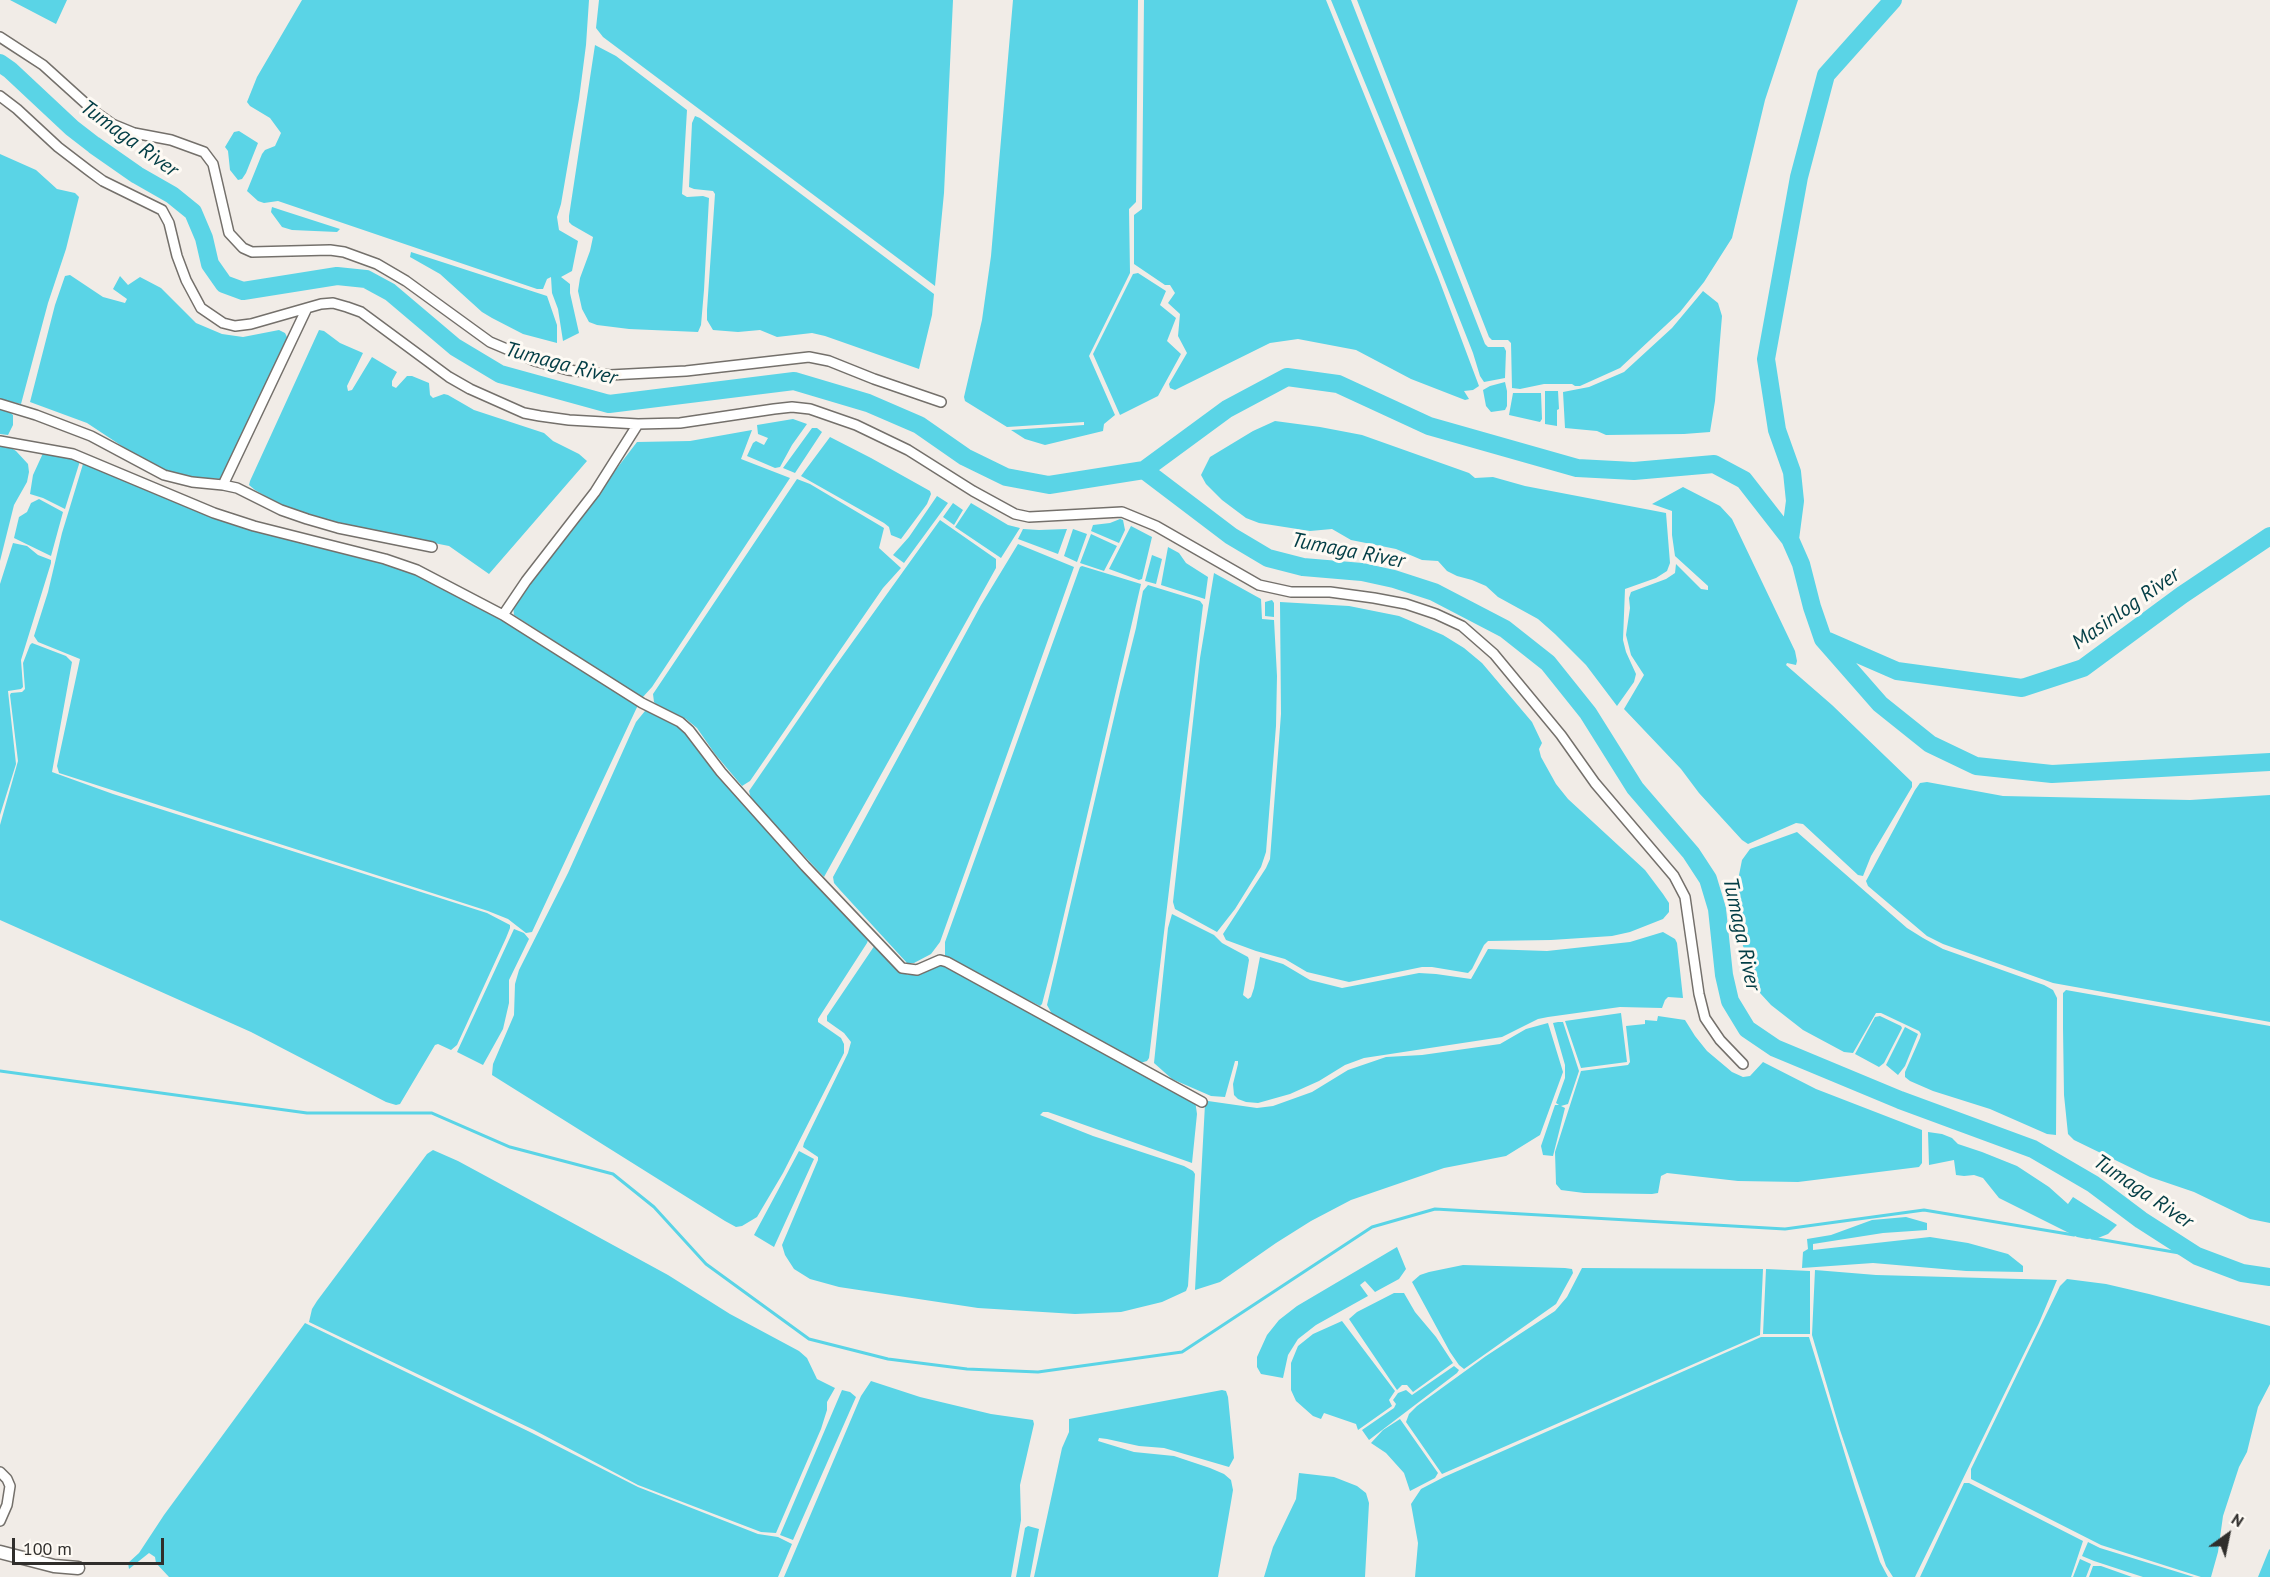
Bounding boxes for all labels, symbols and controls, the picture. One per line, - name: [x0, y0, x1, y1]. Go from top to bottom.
- water label: Tumaga River: [75, 95, 183, 183]
- water label: Tumaga River: [502, 337, 620, 391]
- water label: Tumaga River: [1289, 528, 1407, 574]
- water label: Masinlog River: [2067, 563, 2185, 655]
- water label: Tumaga River: [1717, 875, 1765, 993]
- water label: Tumaga River: [2088, 1149, 2198, 1235]
- north arrow: [2198, 1505, 2258, 1565]
- text: N: [2228, 1509, 2248, 1531]
- scale bar: [15, 1526, 166, 1564]
- text: 100 m: [23, 1537, 72, 1560]

